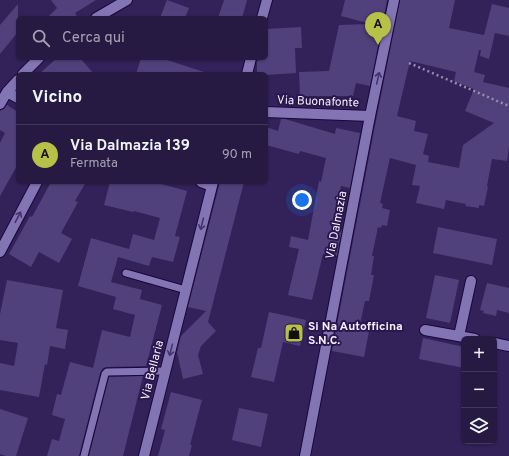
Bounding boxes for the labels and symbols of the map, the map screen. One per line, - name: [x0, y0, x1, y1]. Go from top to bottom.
- pin: A: [365, 12, 391, 45]
- one-way arrow: [374, 72, 382, 85]
- street label: Via Buonafonte: [277, 93, 359, 111]
- your location: [292, 190, 312, 210]
- street label: Via Dalmazia: [323, 190, 351, 261]
- one-way arrow: [15, 212, 23, 224]
- one-way arrow: [198, 217, 206, 230]
- place label: Si Na Autofficina S.N.C.: [308, 319, 403, 349]
- shop icon: Si Na Autofficina S.N.C.: [283, 322, 305, 344]
- street label: Via Bellaria: [138, 339, 168, 402]
- one-way arrow: [166, 343, 174, 356]

